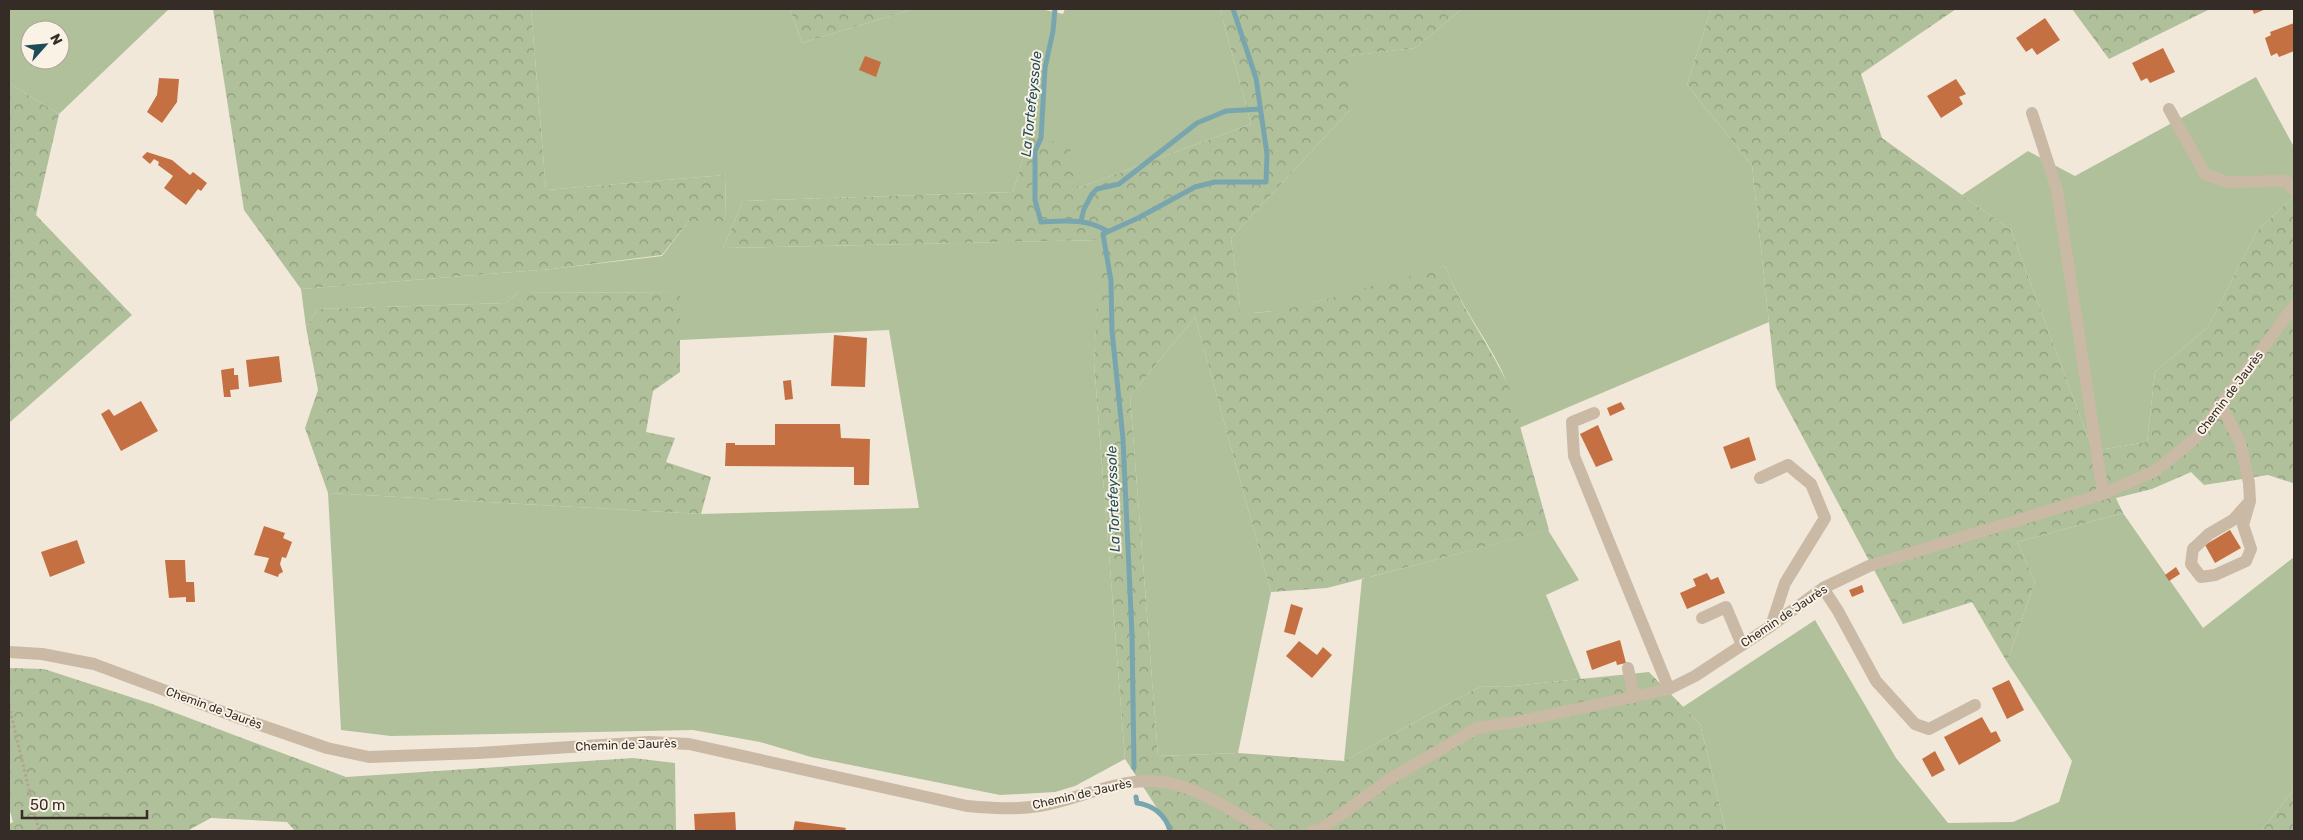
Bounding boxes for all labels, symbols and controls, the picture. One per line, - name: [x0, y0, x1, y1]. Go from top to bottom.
- north arrow: [20, 20, 70, 70]
- text: N: [46, 31, 66, 48]
- water label: La Tortefeyssole: [1017, 50, 1046, 158]
- street label: Chemin de Jaurès: [2194, 348, 2266, 438]
- water label: La Tortefeyssole: [1103, 445, 1124, 552]
- street label: Chemin de Jaurès: [1738, 582, 1830, 650]
- street label: Chemin de Jaurès: [164, 684, 264, 732]
- street label: Chemin de Jaurès: [575, 736, 677, 754]
- street label: Chemin de Jaurès: [1031, 776, 1133, 812]
- scale bar: [22, 788, 148, 820]
- text: 50 m: [30, 796, 65, 814]

